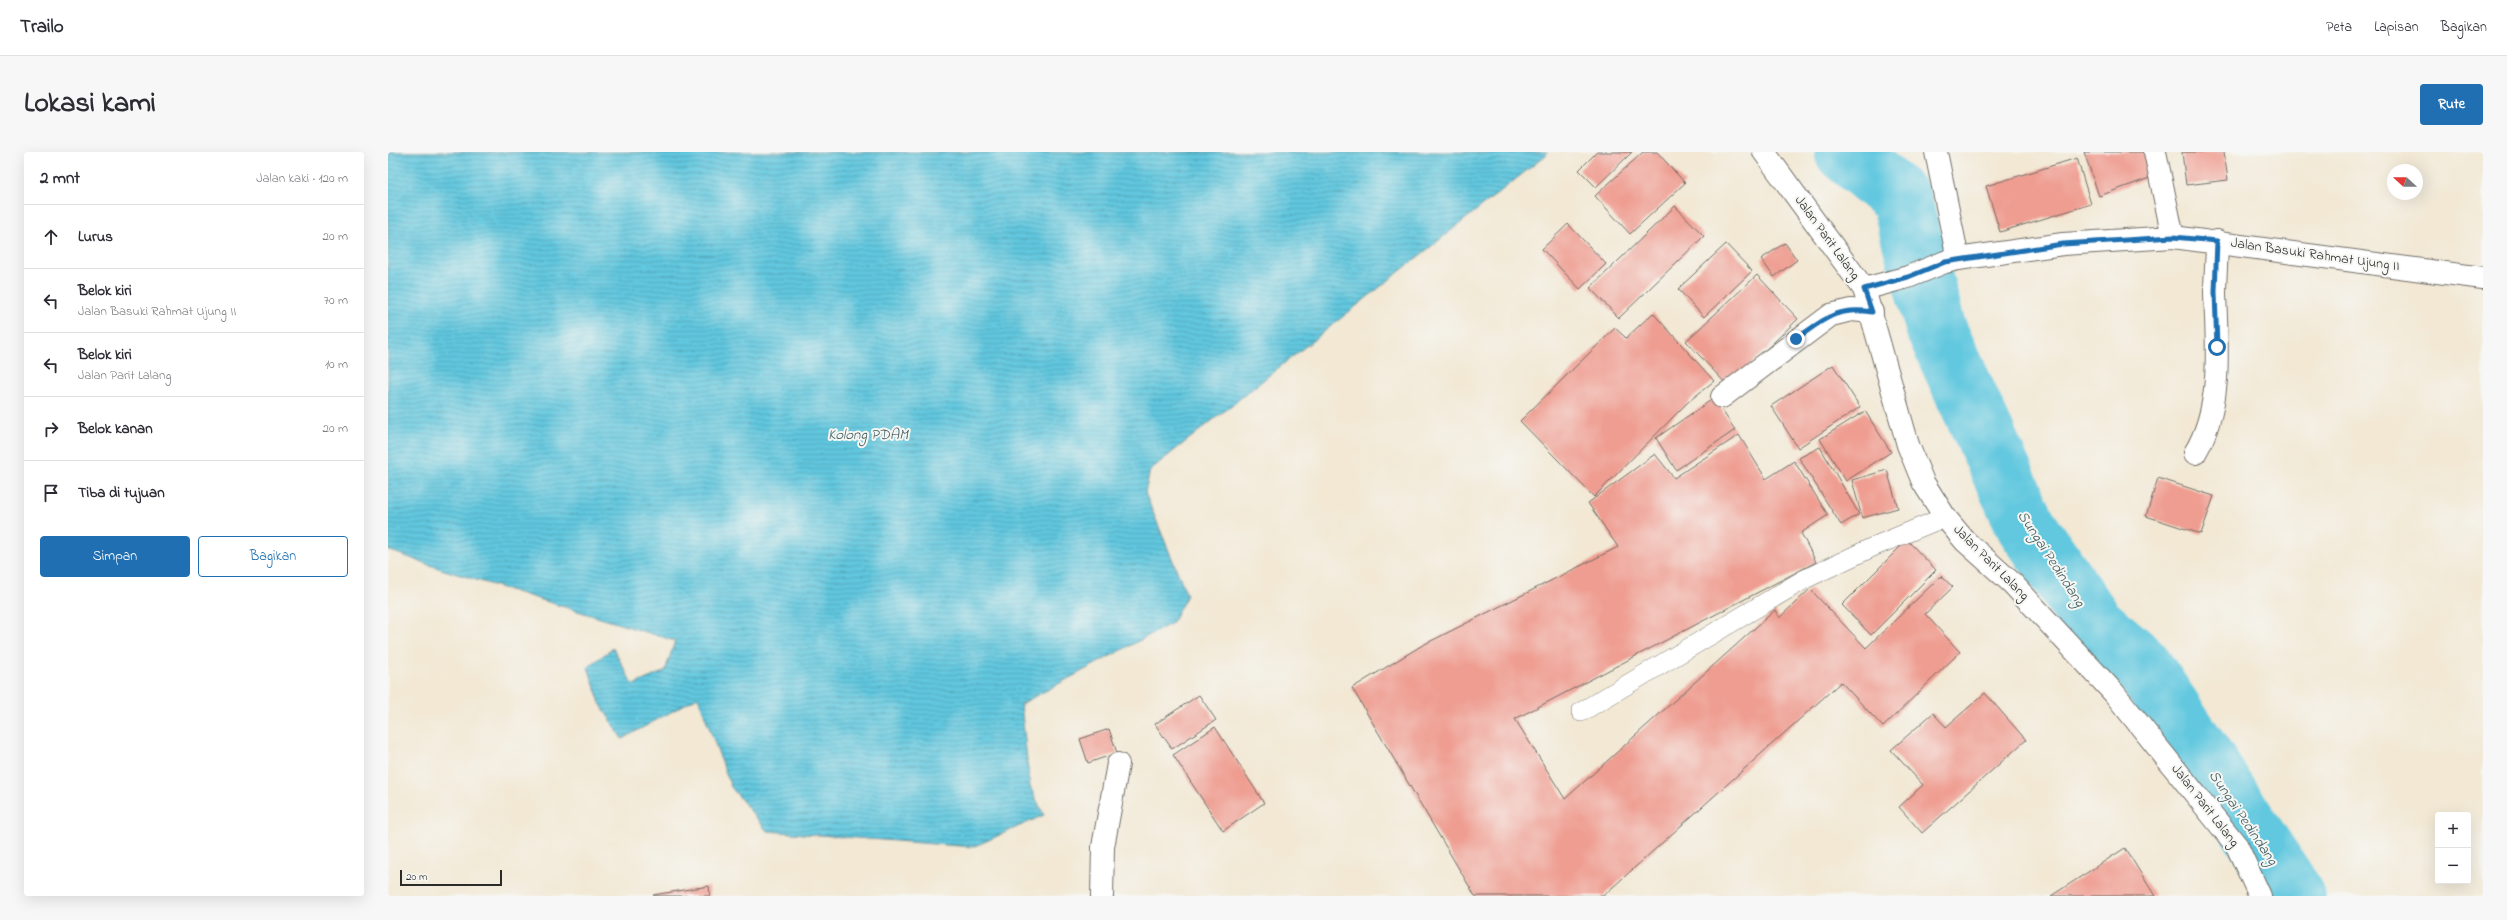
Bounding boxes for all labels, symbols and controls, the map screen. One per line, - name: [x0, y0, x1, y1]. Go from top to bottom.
- text: Trailo: [20, 14, 64, 41]
- text: Peta: [2326, 17, 2352, 38]
- text: Lapisan: [2374, 17, 2419, 38]
- text: Bagikan: [2441, 17, 2487, 38]
- text: Lokasi kami: [24, 84, 156, 125]
- button: Rute: [2420, 84, 2483, 125]
- north arrow: [2387, 164, 2423, 200]
- text: 2 mnt: [40, 166, 80, 191]
- text: Jalan kaki · 120 m: [256, 169, 348, 188]
- street label: Jalan Parit Lalang: [1788, 191, 1865, 285]
- icon: ahead: [40, 226, 62, 248]
- text: Lurus: [78, 226, 113, 248]
- text: 20 m: [323, 227, 348, 246]
- street label: Jalan Basuki Rahmat Ujung II: [2229, 233, 2401, 278]
- text: Belok kiri: [78, 280, 132, 302]
- icon: left: [40, 290, 62, 312]
- text: 70 m: [324, 291, 348, 310]
- text: Jalan Basuki Rahmat Ujung II: [78, 302, 236, 321]
- route end: [1787, 330, 1805, 348]
- route start: [2208, 338, 2226, 356]
- text: Belok kiri: [78, 344, 132, 366]
- icon: left: [40, 354, 62, 376]
- text: 10 m: [325, 355, 348, 374]
- text: Jalan Parit Lalang: [78, 366, 171, 385]
- icon: right: [40, 418, 62, 440]
- text: Belok kanan: [78, 418, 153, 440]
- text: 20 m: [323, 419, 348, 438]
- water label: Kolong PDAM: [828, 424, 909, 447]
- icon: arrive: [40, 482, 62, 504]
- text: Tiba di tujuan: [78, 482, 165, 504]
- water label: Sungai Pedindang: [2011, 507, 2090, 612]
- street label: Jalan Parit Lalang: [1947, 520, 2034, 607]
- button: Simpan: [40, 536, 190, 577]
- button: Bagikan: [198, 536, 348, 577]
- street label: Jalan Parit Lalang: [2165, 760, 2244, 853]
- water label: Sungai Pedindang: [2202, 766, 2283, 871]
- map controls: [2435, 812, 2471, 884]
- button: +: [2435, 812, 2471, 848]
- button: −: [2435, 848, 2471, 884]
- scale bar: [400, 868, 502, 887]
- text: 20 m: [406, 869, 428, 885]

